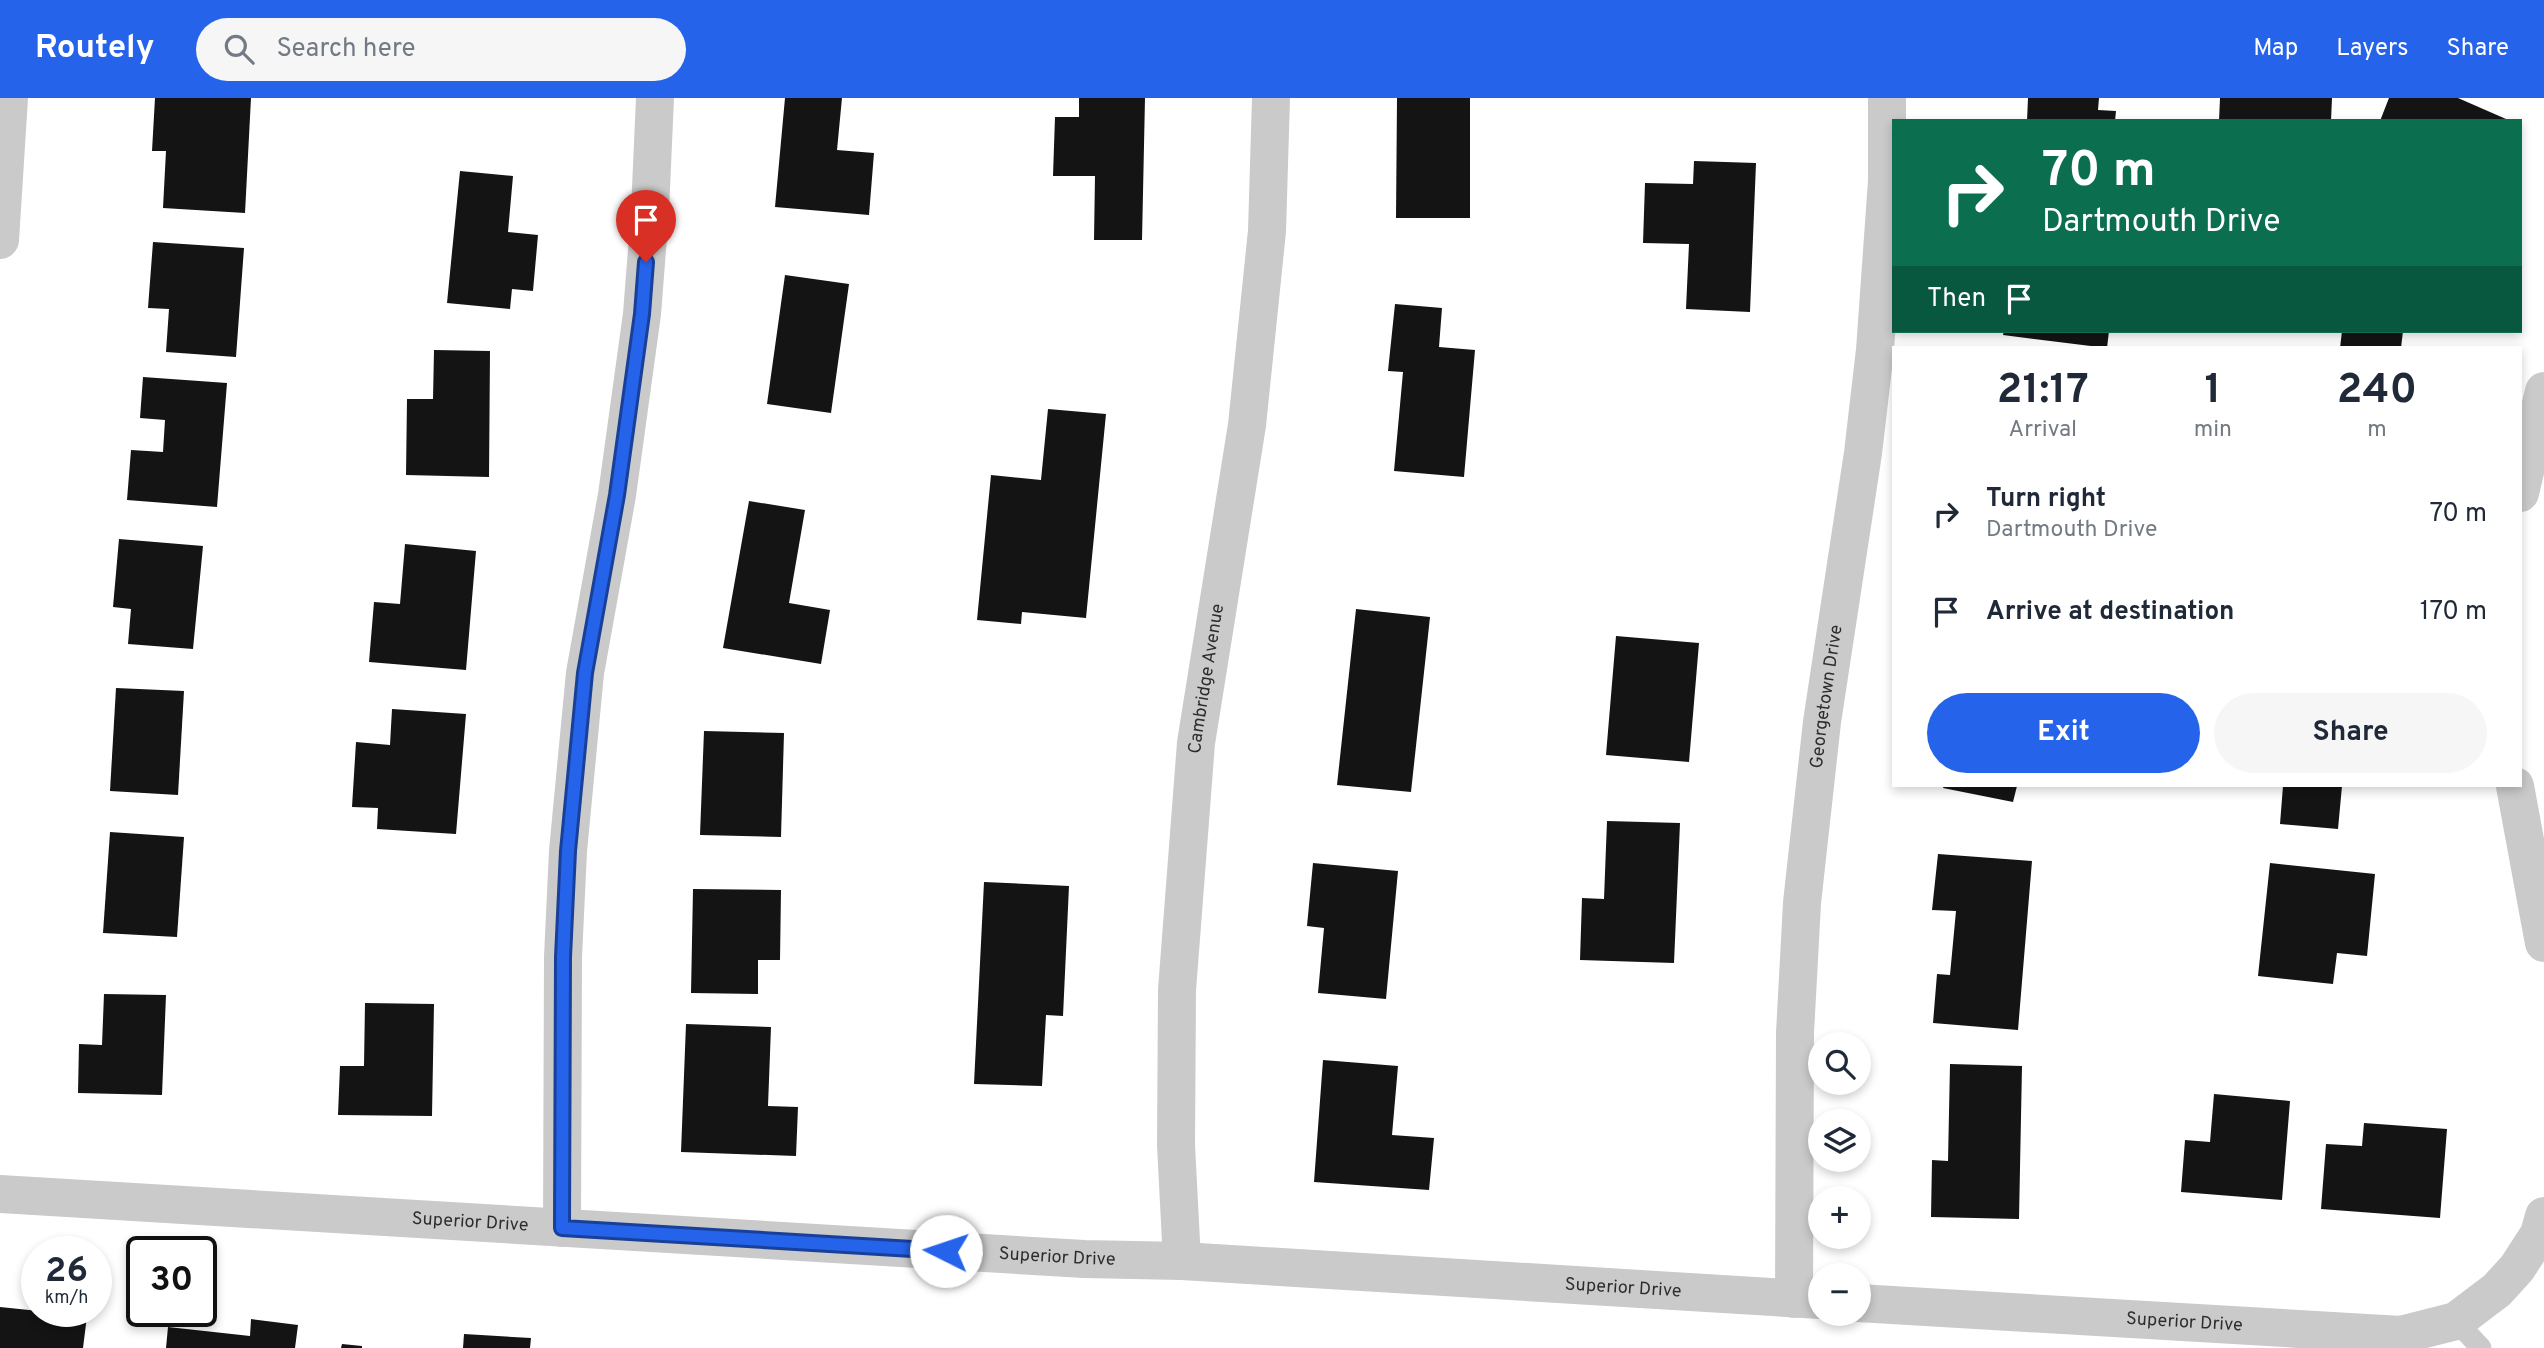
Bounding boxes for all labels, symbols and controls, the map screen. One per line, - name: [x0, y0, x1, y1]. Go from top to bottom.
- search box: [196, 18, 686, 81]
- text: Routely: [35, 28, 154, 70]
- icon: search: [220, 30, 258, 68]
- text: Search here: [276, 33, 415, 66]
- text: Map: [2253, 34, 2298, 64]
- text: Layers: [2336, 34, 2408, 64]
- text: Share: [2446, 34, 2509, 64]
- text: 70 m: [2042, 142, 2156, 204]
- icon: right: [1927, 147, 2018, 238]
- pin: [616, 190, 676, 262]
- icon: arrive: [627, 201, 665, 239]
- text: Dartmouth Drive: [2042, 203, 2281, 243]
- icon: arrive: [2000, 280, 2038, 318]
- text: Then: [1927, 283, 1986, 316]
- text: 21:17: [1997, 365, 2089, 418]
- text: 1: [2204, 365, 2221, 418]
- text: 240: [2337, 365, 2417, 418]
- text: Arrival: [2009, 416, 2077, 445]
- text: min: [2194, 416, 2232, 445]
- text: m: [2367, 416, 2387, 445]
- text: Turn right: [1986, 483, 2106, 516]
- icon: right: [1927, 495, 1965, 533]
- text: 70 m: [2429, 498, 2487, 531]
- text: Dartmouth Drive: [1986, 516, 2157, 545]
- icon: arrive: [1927, 593, 1965, 631]
- text: Arrive at destination: [1986, 596, 2234, 629]
- text: 170 m: [2420, 596, 2487, 629]
- street label: Cambridge Avenue: [1184, 602, 1230, 755]
- street label: Georgetown Drive: [1805, 623, 1848, 770]
- button: Exit: [1927, 693, 2200, 773]
- button: Share: [2214, 693, 2487, 773]
- map controls: [1808, 1032, 1871, 1326]
- button: search: [1808, 1032, 1871, 1095]
- button: layers: [1808, 1109, 1871, 1172]
- button: +: [1808, 1186, 1871, 1249]
- street label: Superior Drive: [411, 1207, 529, 1237]
- position arrow: [909, 1214, 983, 1288]
- speed limit sign: 30: [126, 1236, 217, 1327]
- street label: Superior Drive: [998, 1242, 1116, 1271]
- text: 26: [45, 1250, 88, 1294]
- button: −: [1808, 1263, 1871, 1326]
- street label: Superior Drive: [1564, 1273, 1682, 1303]
- text: km/h: [45, 1287, 88, 1310]
- street label: Superior Drive: [2125, 1307, 2243, 1337]

